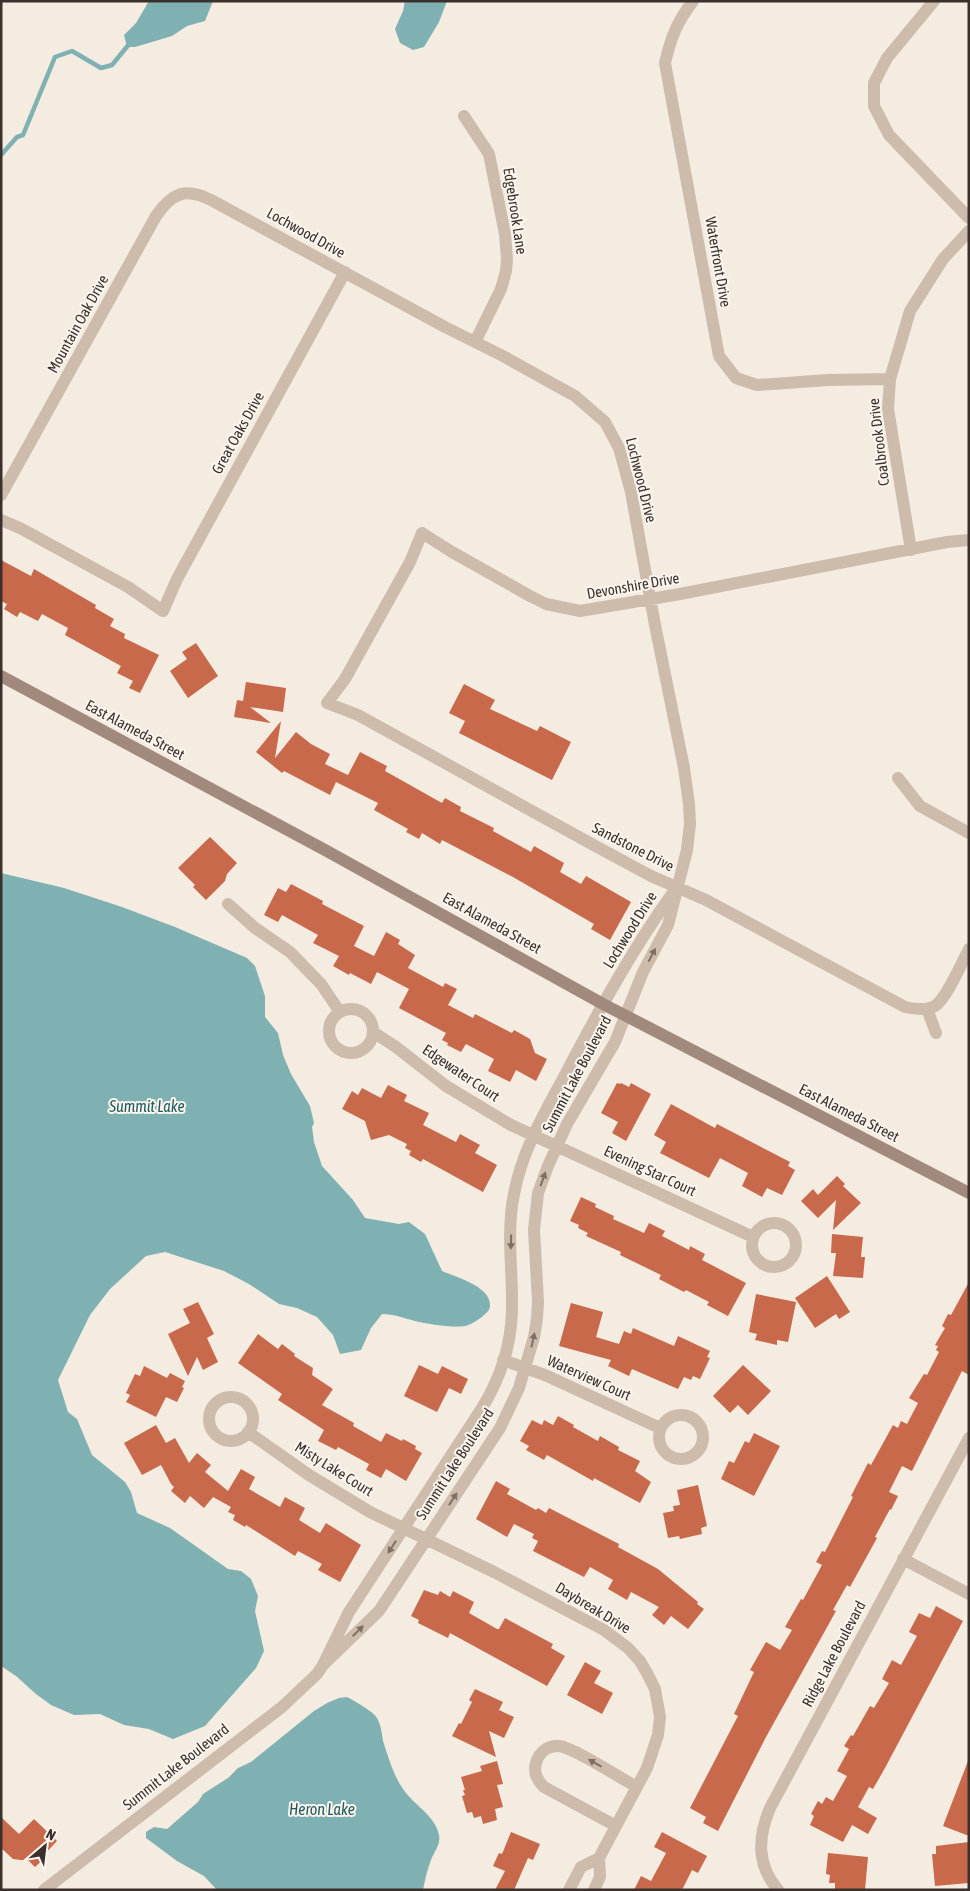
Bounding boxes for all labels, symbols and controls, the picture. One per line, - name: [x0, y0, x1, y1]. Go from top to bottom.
- street label: Edgebrook Lane: [500, 166, 531, 256]
- street label: Lochwood Drive: [264, 204, 349, 261]
- street label: Waterfront Drive: [702, 216, 735, 308]
- street label: Mountain Oak Drive: [44, 272, 112, 376]
- street label: Great Oaks Drive: [208, 389, 267, 477]
- street label: Coalbrook Drive: [865, 397, 892, 487]
- street label: Lochwood Drive: [623, 436, 660, 524]
- street label: Devonshire Drive: [585, 569, 681, 602]
- street label: East Alameda Street: [83, 696, 188, 763]
- street label: Sandstone Drive: [590, 819, 677, 875]
- street label: East Alameda Street: [440, 888, 544, 957]
- street label: Lochwood Drive: [599, 888, 660, 971]
- one-way arrow: [648, 948, 656, 963]
- street label: Summit Lake Boulevard: [539, 1013, 614, 1135]
- street label: Edgewater Court: [420, 1041, 503, 1105]
- street label: East Alameda Street: [796, 1080, 902, 1145]
- water label: Summit Lake: [108, 1097, 185, 1115]
- street label: Evening Star Court: [602, 1142, 699, 1199]
- one-way arrow: [539, 1171, 547, 1186]
- one-way arrow: [507, 1234, 515, 1250]
- one-way arrow: [529, 1332, 537, 1348]
- street label: Waterview Court: [545, 1352, 634, 1404]
- street label: Summit Lake Boulevard: [412, 1405, 497, 1523]
- street label: Misty Lake Court: [292, 1438, 376, 1499]
- one-way arrow: [448, 1493, 457, 1506]
- one-way arrow: [387, 1540, 397, 1554]
- street label: Daybreak Drive: [553, 1578, 634, 1637]
- street label: Ridge Lake Boulevard: [798, 1598, 869, 1710]
- one-way arrow: [352, 1625, 364, 1637]
- street label: Summit Lake Boulevard: [119, 1720, 232, 1813]
- one-way arrow: [587, 1759, 602, 1767]
- water label: Heron Lake: [289, 1800, 355, 1818]
- north arrow: [20, 1821, 70, 1871]
- text: N: [44, 1826, 59, 1844]

